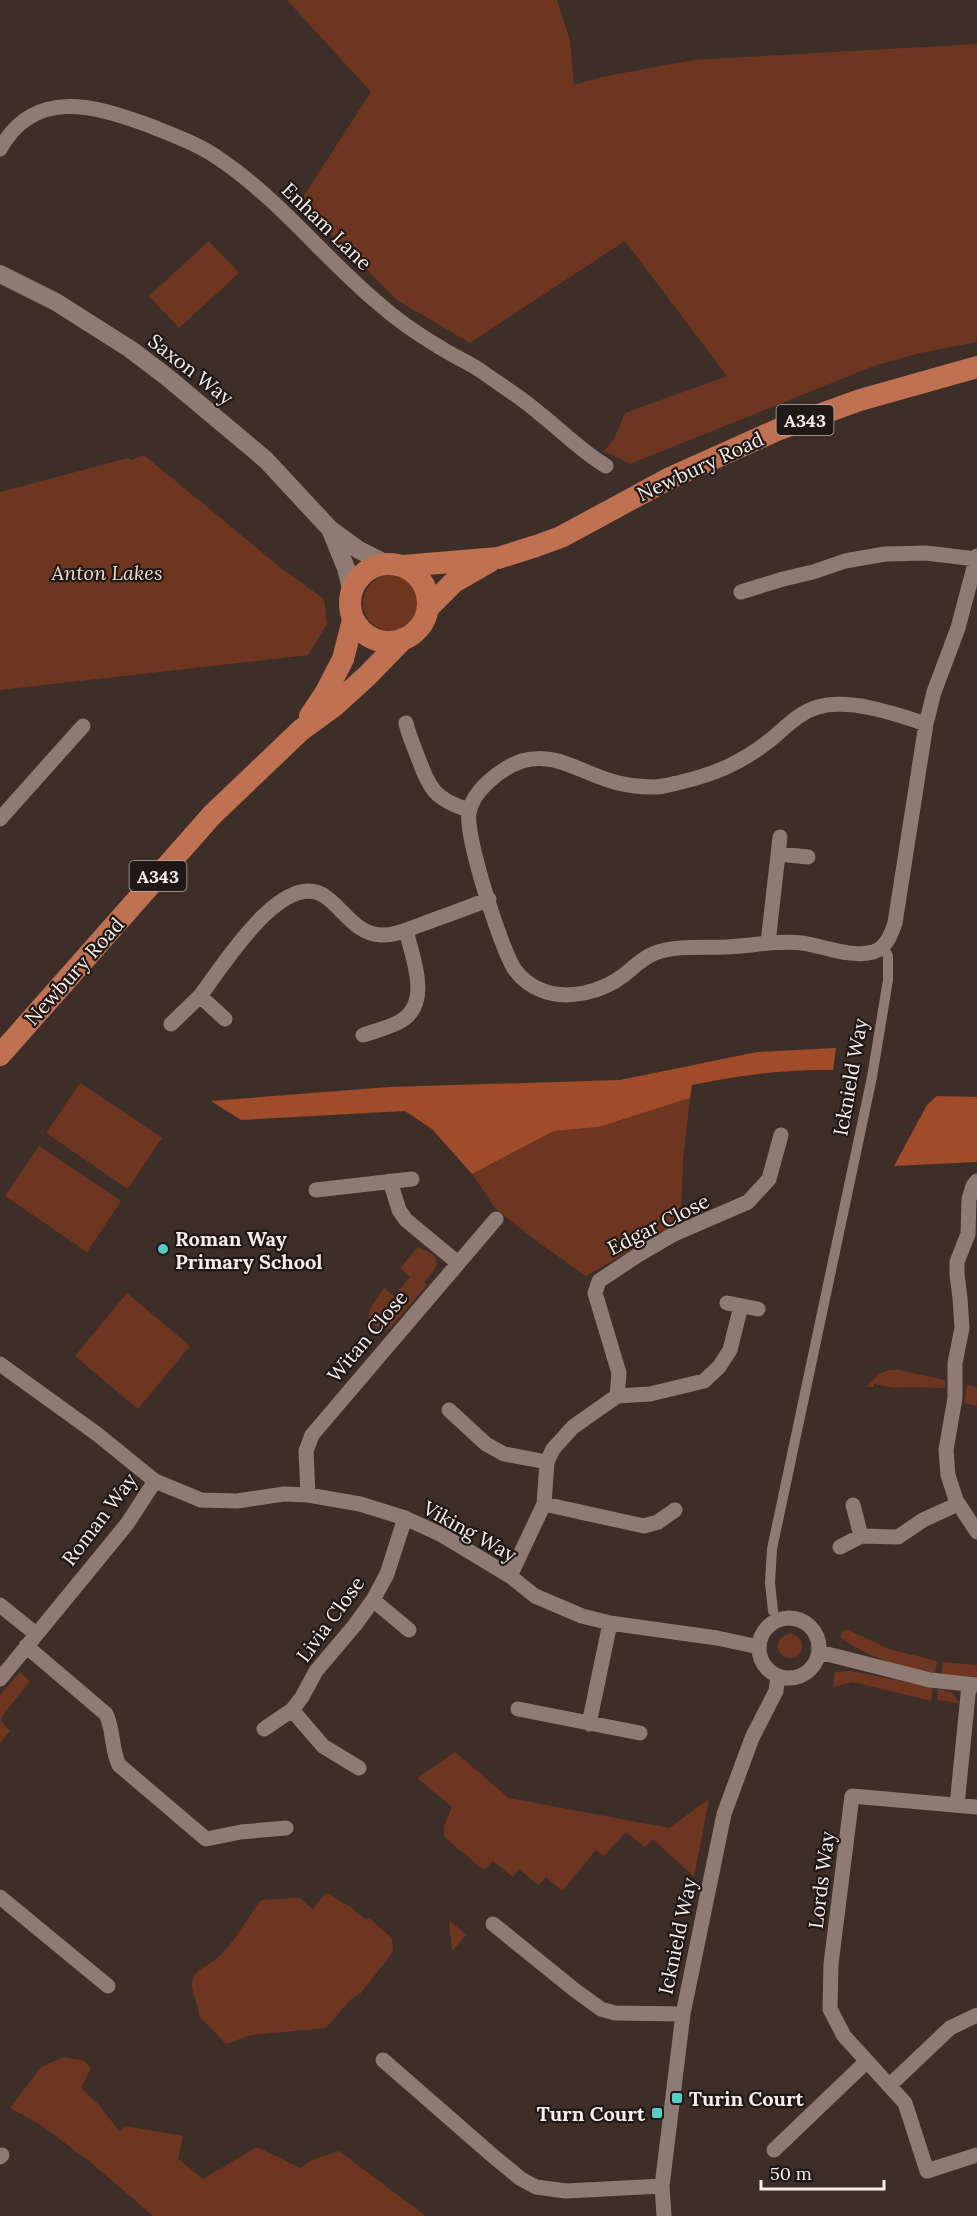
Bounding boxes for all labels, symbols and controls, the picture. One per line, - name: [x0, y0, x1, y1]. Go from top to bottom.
- street label: Enham Lane: [277, 177, 377, 275]
- street label: Saxon Way: [143, 328, 239, 410]
- road number: A343: [776, 405, 834, 435]
- street label: Newbury Road: [633, 426, 767, 506]
- park label: Anton Lakes: [51, 560, 162, 585]
- road number: A343: [130, 861, 186, 891]
- street label: Newbury Road: [19, 912, 129, 1030]
- street label: Icknield Way: [827, 1016, 873, 1138]
- street label: Edgar Close: [603, 1188, 713, 1260]
- place label: Roman Way Primary School: [175, 1226, 322, 1274]
- marker: Roman Way Primary School: [156, 1242, 170, 1256]
- street label: Witan Close: [321, 1285, 413, 1387]
- street label: Roman Way: [56, 1467, 142, 1570]
- street label: Viking Way: [418, 1495, 521, 1567]
- street label: Livia Close: [291, 1571, 370, 1667]
- street label: Lords Way: [803, 1829, 839, 1930]
- street label: Icknield Way: [652, 1875, 702, 1997]
- place label: Turin Court: [689, 2086, 805, 2111]
- marker: Turin Court: [670, 2091, 684, 2105]
- place label: Turn Court: [537, 2101, 646, 2126]
- marker: Turn Court: [650, 2106, 664, 2120]
- scale bar: [761, 2153, 884, 2191]
- text: 50 m: [770, 2162, 812, 2185]

